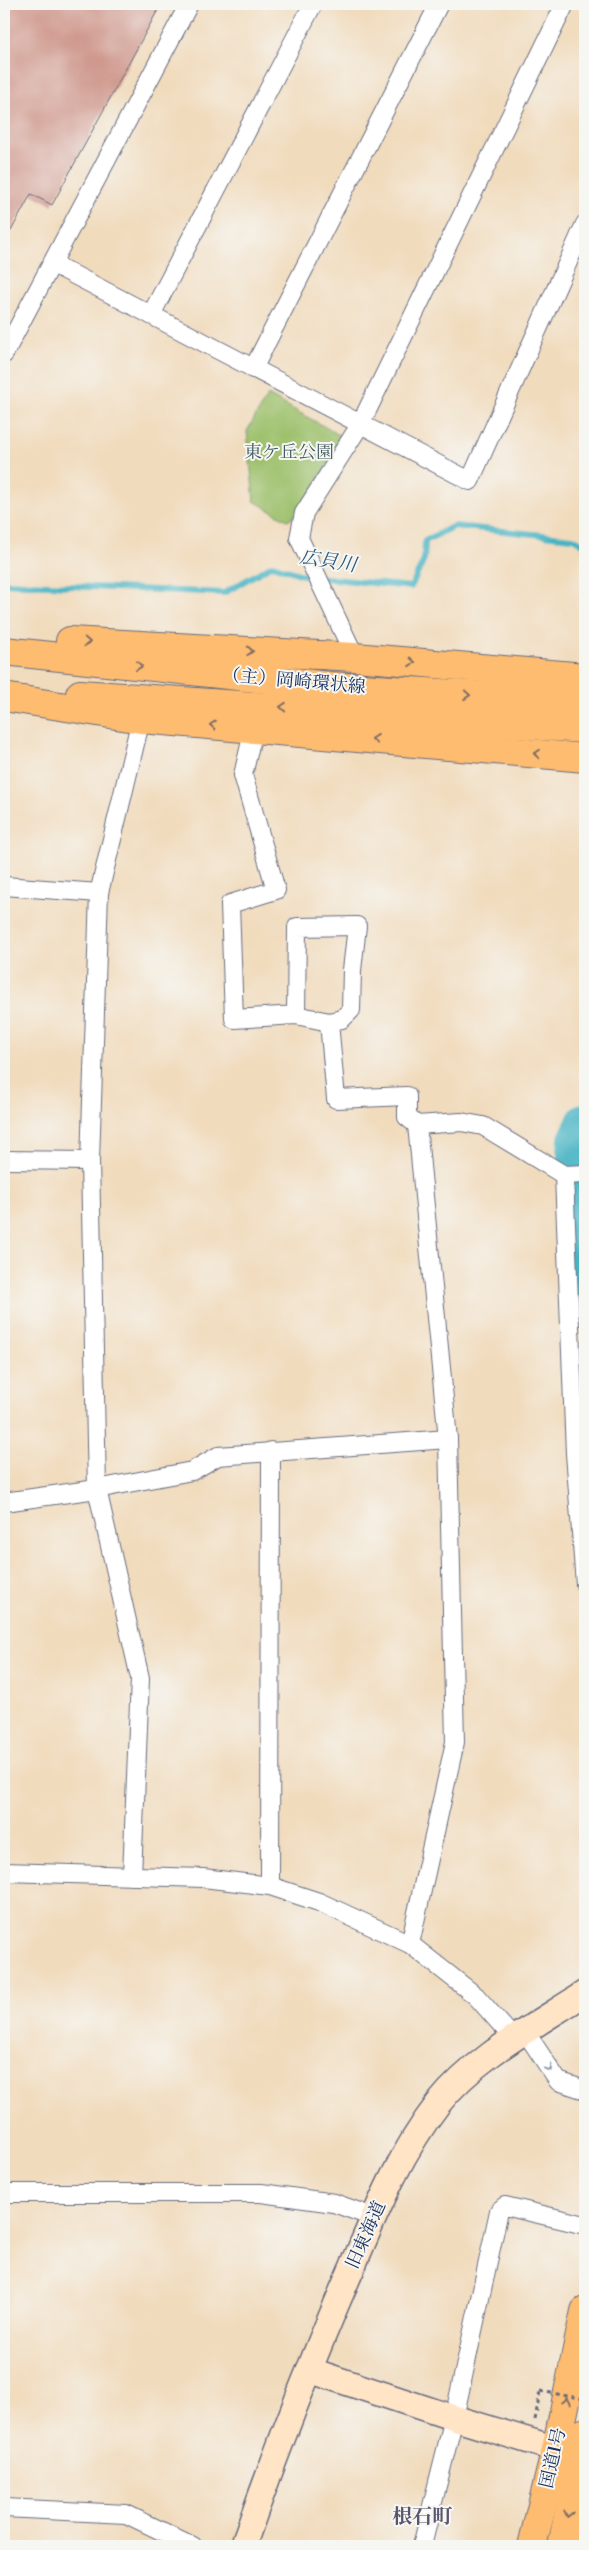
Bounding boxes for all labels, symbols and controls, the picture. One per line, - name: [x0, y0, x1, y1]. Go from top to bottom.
- park label: 東ケ丘公園: [244, 441, 334, 464]
- water label: 広貝川: [298, 545, 360, 578]
- one-way arrow: [84, 636, 92, 647]
- one-way arrow: [246, 645, 254, 656]
- one-way arrow: [408, 656, 416, 667]
- one-way arrow: [136, 660, 144, 671]
- street label: （主）岡崎環状線: [221, 663, 367, 699]
- one-way arrow: [463, 689, 471, 700]
- one-way arrow: [279, 702, 287, 713]
- one-way arrow: [209, 719, 217, 730]
- one-way arrow: [371, 734, 379, 745]
- one-way arrow: [532, 748, 540, 759]
- one-way arrow: [543, 2063, 553, 2072]
- street label: 旧東海道: [341, 2197, 391, 2273]
- one-way arrow: [560, 2396, 571, 2405]
- street label: 国道1号: [535, 2425, 571, 2491]
- district label: 根石町: [392, 2505, 453, 2530]
- one-way arrow: [564, 2510, 574, 2519]

